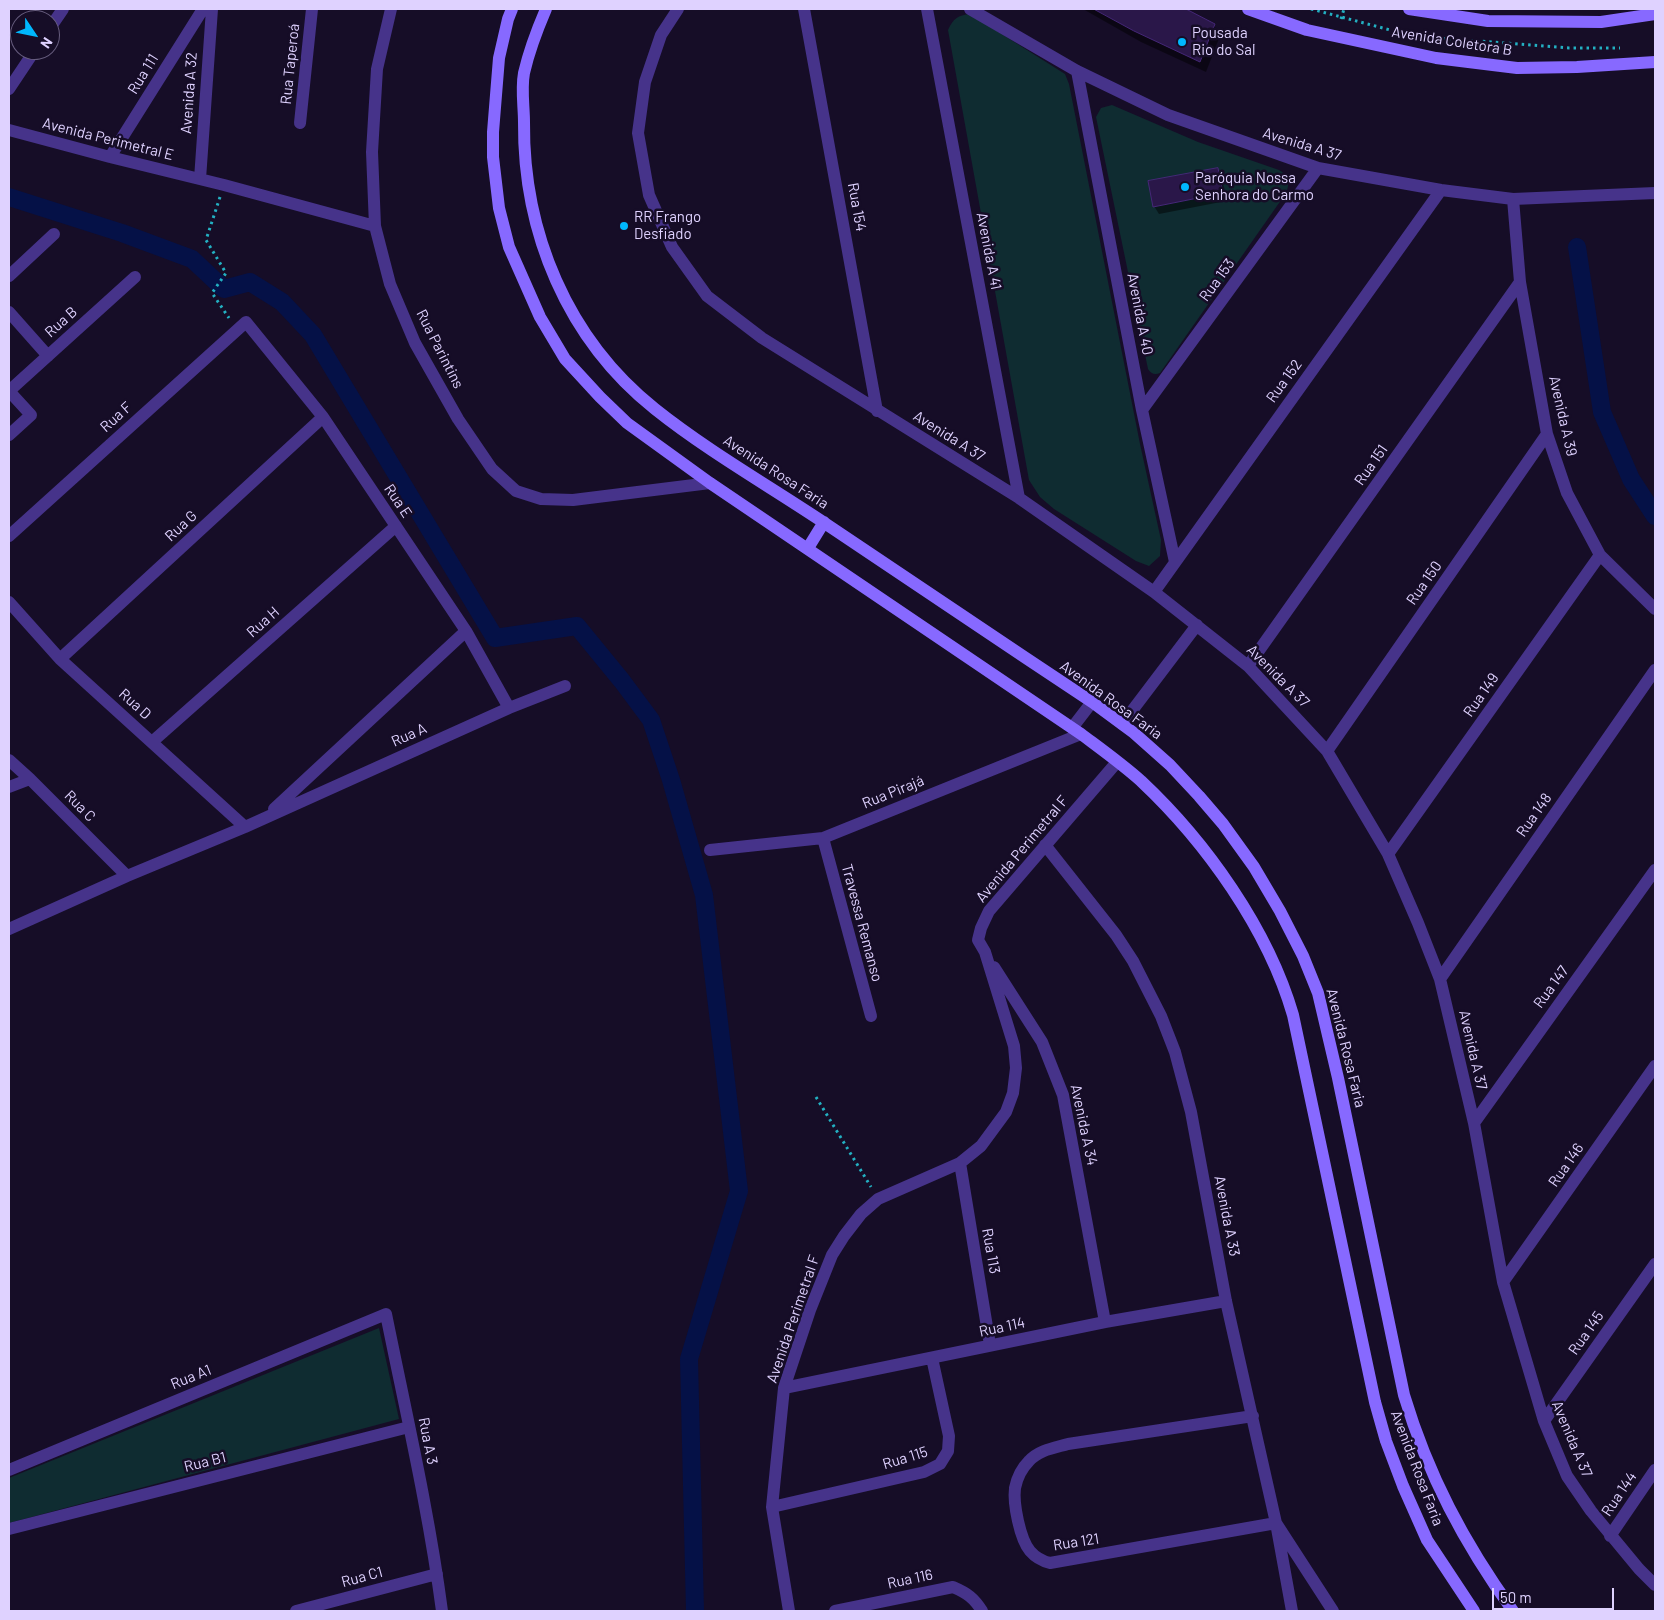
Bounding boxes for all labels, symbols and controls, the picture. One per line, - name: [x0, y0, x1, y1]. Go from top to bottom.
- north arrow: [10, 10, 60, 60]
- street label: Rua Taperoá: [277, 23, 303, 105]
- street label: Avenida Coletora B: [1390, 23, 1514, 59]
- place label: Pousada Rio do Sal: [1192, 24, 1255, 59]
- text: N: [37, 34, 57, 52]
- marker: Pousada Rio do Sal: [1176, 36, 1188, 48]
- street label: Rua 111: [124, 51, 162, 97]
- street label: Avenida A 32: [177, 51, 201, 135]
- street label: Avenida Perimetral E: [41, 114, 175, 164]
- street label: Avenida A 37: [1261, 124, 1343, 164]
- place label: Paróquia Nossa Senhora do Carmo: [1195, 169, 1314, 204]
- street label: Rua 154: [844, 181, 870, 233]
- marker: Paróquia Nossa Senhora do Carmo: [1179, 181, 1191, 193]
- place label: RR Frango Desfiado: [634, 208, 701, 243]
- street label: Avenida A 41: [973, 211, 1005, 291]
- marker: RR Frango Desfiado: [618, 220, 630, 232]
- street label: Rua 153: [1195, 255, 1239, 305]
- street label: Avenida A 40: [1123, 271, 1157, 357]
- street label: Rua B: [41, 303, 81, 341]
- street label: Rua Parintins: [412, 306, 468, 392]
- street label: Rua 152: [1262, 356, 1306, 406]
- street label: Avenida A 39: [1545, 374, 1581, 458]
- street label: Rua F: [96, 398, 136, 436]
- street label: Avenida A 37: [910, 407, 988, 465]
- street label: Avenida Rosa Faria: [720, 431, 832, 513]
- street label: Rua 151: [1351, 441, 1391, 489]
- street label: Rua E: [380, 481, 416, 521]
- street label: Rua G: [161, 507, 201, 545]
- street label: Rua 150: [1402, 558, 1446, 608]
- street label: Rua H: [243, 603, 283, 641]
- street label: Avenida A 37: [1243, 641, 1313, 711]
- street label: Avenida Rosa Faria: [1056, 657, 1166, 743]
- street label: Rua 149: [1460, 670, 1502, 720]
- street label: Rua D: [115, 685, 155, 723]
- street label: Rua A: [388, 719, 430, 751]
- street label: Rua Pirajá: [859, 771, 927, 813]
- street label: Rua C: [61, 787, 99, 825]
- street label: Rua 148: [1513, 790, 1555, 840]
- street label: Avenida Perimetral F: [972, 792, 1072, 906]
- street label: Travessa Remanso: [838, 862, 886, 984]
- street label: Rua 147: [1530, 962, 1572, 1012]
- street label: Avenida Rosa Faria: [1322, 987, 1370, 1109]
- street label: Avenida A 37: [1455, 1008, 1491, 1092]
- street label: Avenida A 34: [1067, 1083, 1101, 1167]
- street label: Rua 146: [1545, 1140, 1587, 1190]
- street label: Avenida A 33: [1210, 1174, 1244, 1258]
- street label: Rua 113: [978, 1227, 1004, 1275]
- street label: Avenida Perimetral F: [763, 1253, 823, 1385]
- street label: Rua 145: [1565, 1308, 1607, 1358]
- street label: Rua 114: [977, 1313, 1027, 1341]
- street label: Rua A1: [168, 1361, 214, 1393]
- street label: Avenida A 37: [1548, 1398, 1596, 1480]
- street label: Avenida Rosa Faria: [1387, 1408, 1447, 1528]
- street label: Rua A 3: [415, 1416, 441, 1466]
- street label: Rua 115: [880, 1443, 930, 1473]
- street label: Rua B1: [182, 1448, 228, 1476]
- street label: Rua 144: [1598, 1468, 1640, 1520]
- street label: Rua 121: [1052, 1529, 1100, 1555]
- street label: Rua C1: [339, 1563, 385, 1591]
- street label: Rua 116: [886, 1565, 934, 1593]
- scale bar: [1494, 1578, 1616, 1610]
- text: 50 m: [1500, 1588, 1532, 1606]

